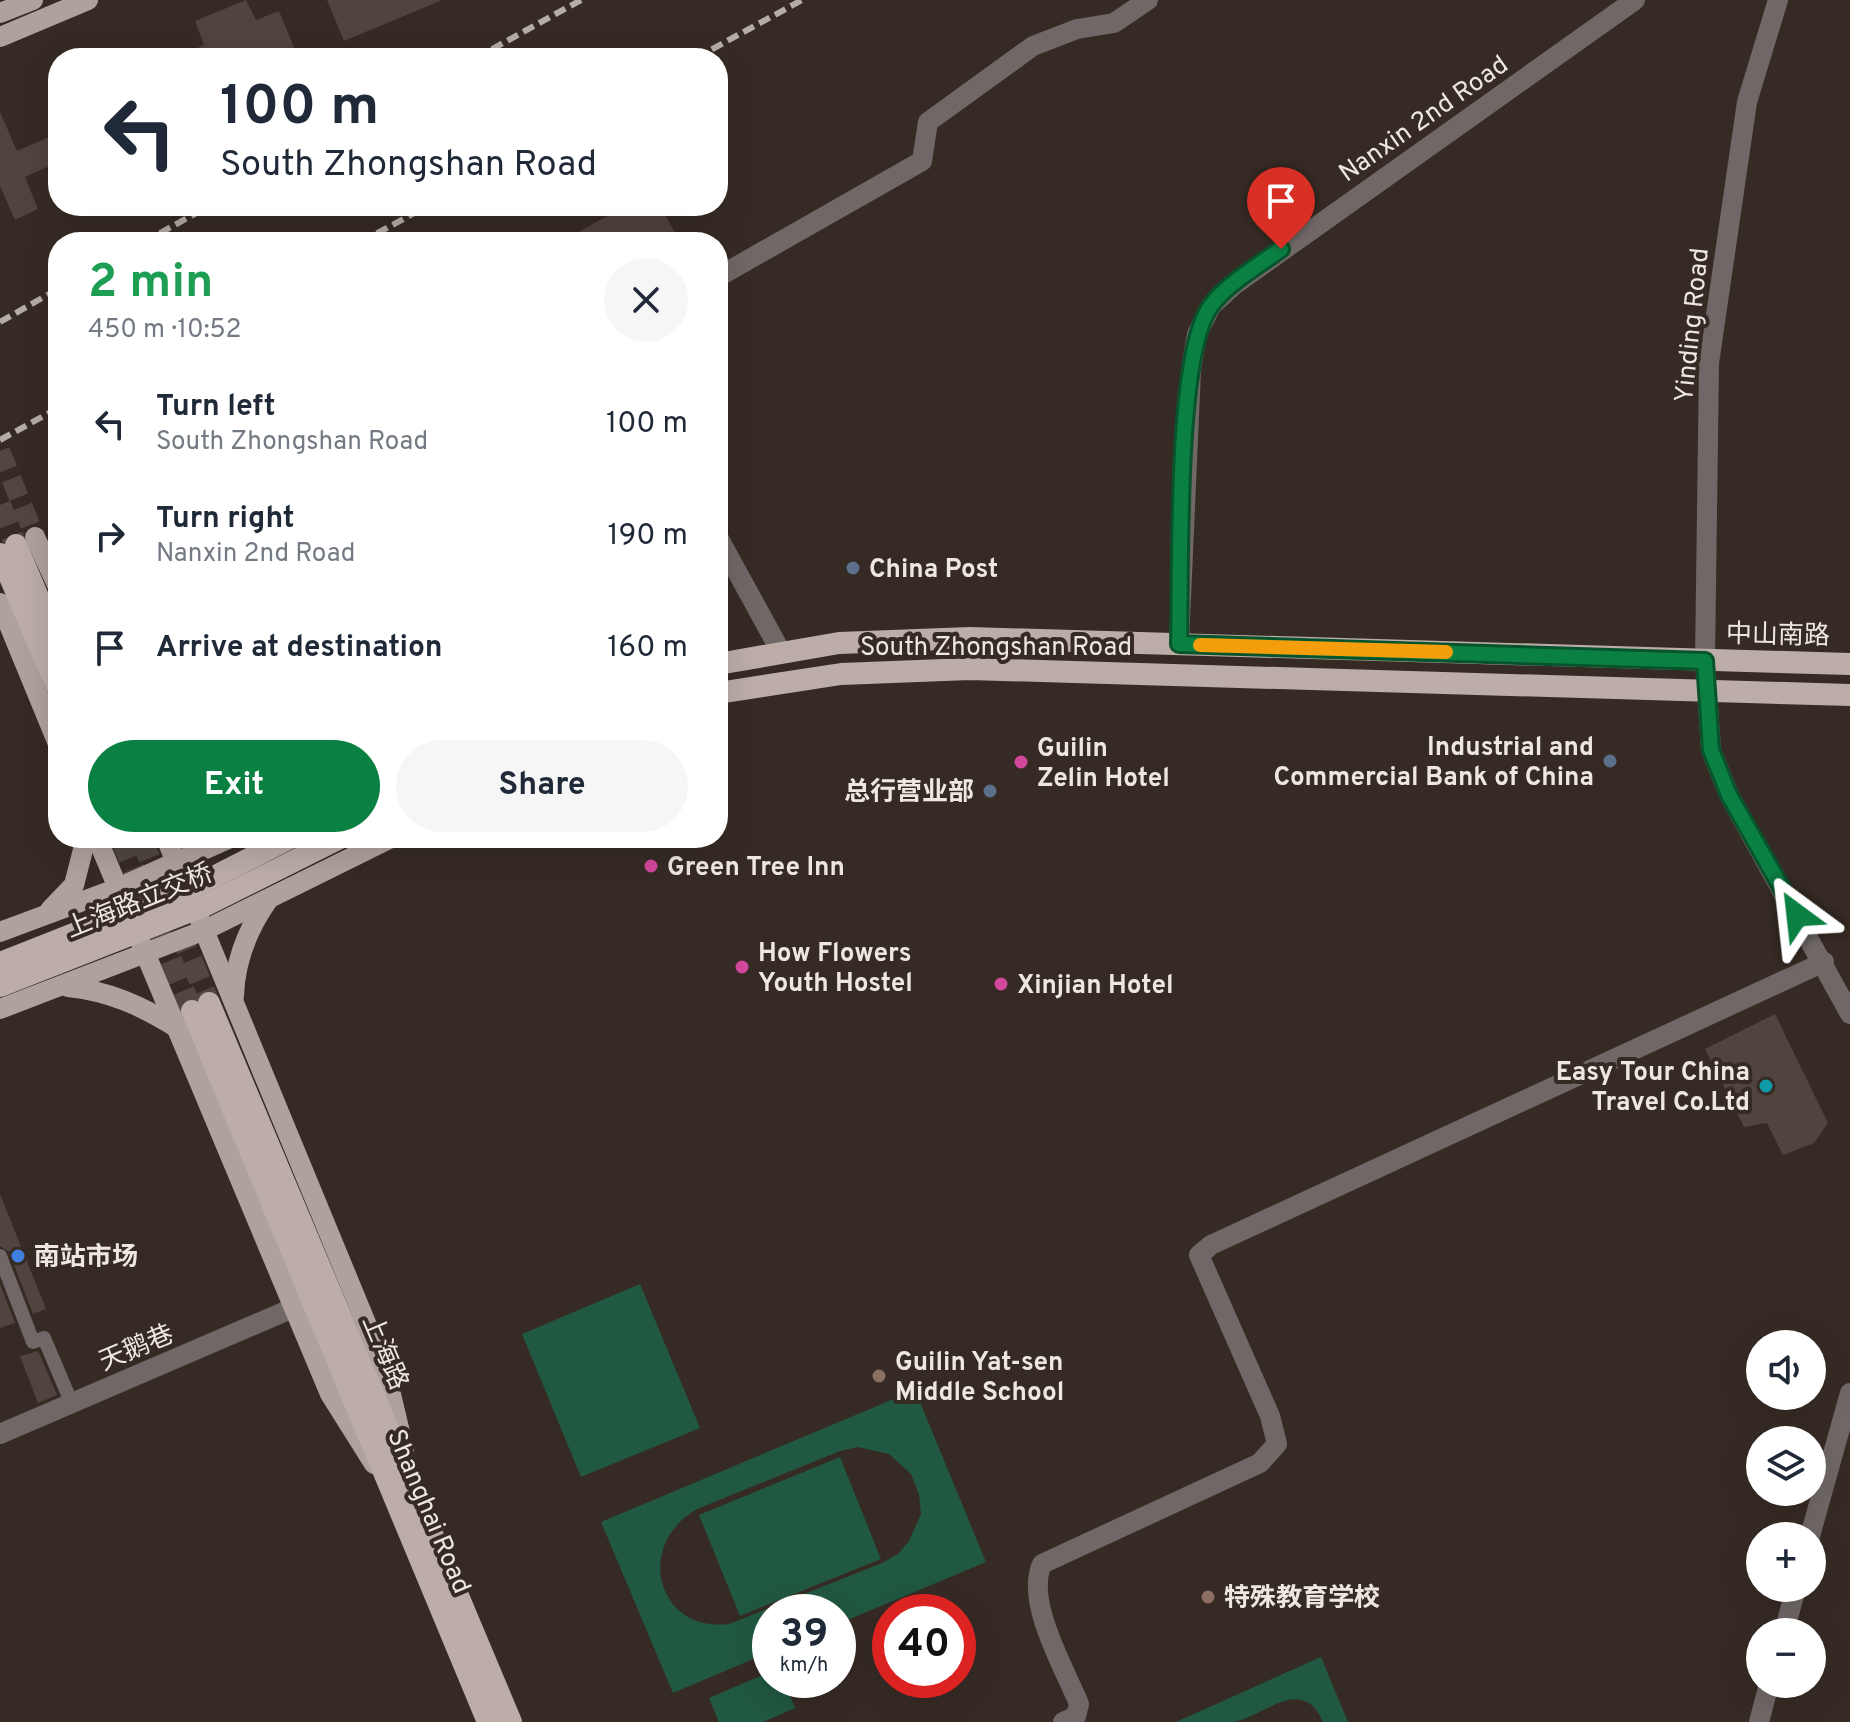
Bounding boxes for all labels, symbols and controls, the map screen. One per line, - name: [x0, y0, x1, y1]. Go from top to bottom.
- street label: Nanxin 2nd Road: [1333, 49, 1516, 191]
- text: 100 m: [220, 74, 379, 144]
- icon: left: [88, 80, 192, 184]
- text: South Zhongshan Road: [220, 143, 597, 189]
- pin: [1247, 167, 1315, 249]
- icon: arrive: [1259, 179, 1303, 223]
- street label: Yinding Road: [1669, 246, 1718, 404]
- text: 2 min: [88, 254, 213, 314]
- button: close: [604, 258, 688, 342]
- text: 450 m · 10:52: [88, 314, 241, 347]
- text: Turn left: [156, 389, 276, 426]
- icon: left: [88, 402, 132, 446]
- text: 100 m: [606, 406, 688, 443]
- text: South Zhongshan Road: [156, 426, 428, 459]
- text: Turn right: [156, 501, 294, 538]
- icon: right: [88, 514, 132, 558]
- text: 190 m: [607, 518, 688, 555]
- text: Nanxin 2nd Road: [156, 538, 355, 571]
- place label: China Post: [869, 554, 998, 587]
- marker: China Post: [844, 559, 862, 577]
- street label: 中山南路: [1726, 619, 1830, 654]
- icon: arrive: [88, 626, 132, 670]
- text: Arrive at destination: [156, 630, 442, 667]
- text: 160 m: [607, 630, 688, 667]
- street label: South Zhongshan Road: [860, 632, 1132, 665]
- place label: Industrial and Commercial Bank of China: [1274, 732, 1594, 795]
- place label: Guilin Zelin Hotel: [1037, 733, 1170, 796]
- button: Exit: [88, 740, 380, 832]
- button: Share: [396, 740, 688, 832]
- marker: Industrial and Commercial Bank of China: [1601, 752, 1619, 770]
- marker: Guilin Zelin Hotel: [1012, 753, 1030, 771]
- place label: 总行营业部: [844, 777, 974, 810]
- marker: 总行营业部: [981, 782, 999, 800]
- place label: Green Tree Inn: [667, 852, 845, 885]
- marker: Green Tree Inn: [642, 857, 660, 875]
- street label: 上海路立交桥: [61, 858, 218, 947]
- position arrow: [1755, 873, 1839, 957]
- place label: How Flowers Youth Hostel: [758, 938, 913, 1001]
- marker: How Flowers Youth Hostel: [733, 958, 751, 976]
- place label: Xinjian Hotel: [1017, 970, 1173, 1003]
- marker: Xinjian Hotel: [992, 975, 1010, 993]
- place label: Easy Tour China Travel Co.Ltd: [1556, 1057, 1750, 1120]
- marker: Easy Tour China Travel Co.Ltd: [1757, 1077, 1775, 1095]
- place label: 南站市场: [34, 1242, 138, 1275]
- marker: 南站市场: [9, 1247, 27, 1265]
- street label: 上海路: [353, 1311, 414, 1395]
- street label: 天鹅巷: [95, 1319, 179, 1380]
- map controls: [1746, 1330, 1826, 1698]
- button: sound: [1746, 1330, 1826, 1410]
- place label: Guilin Yat-sen Middle School: [895, 1347, 1064, 1410]
- marker: Guilin Yat-sen Middle School: [870, 1367, 888, 1385]
- street label: Shanghai Road: [378, 1425, 477, 1599]
- button: layers: [1746, 1426, 1826, 1506]
- button: +: [1746, 1522, 1826, 1602]
- place label: 特殊教育学校: [1224, 1583, 1380, 1616]
- marker: 特殊教育学校: [1199, 1588, 1217, 1606]
- speed limit sign: 40: [872, 1594, 976, 1698]
- text: 39: [780, 1611, 828, 1661]
- button: −: [1746, 1618, 1826, 1698]
- text: km/h: [780, 1653, 828, 1679]

